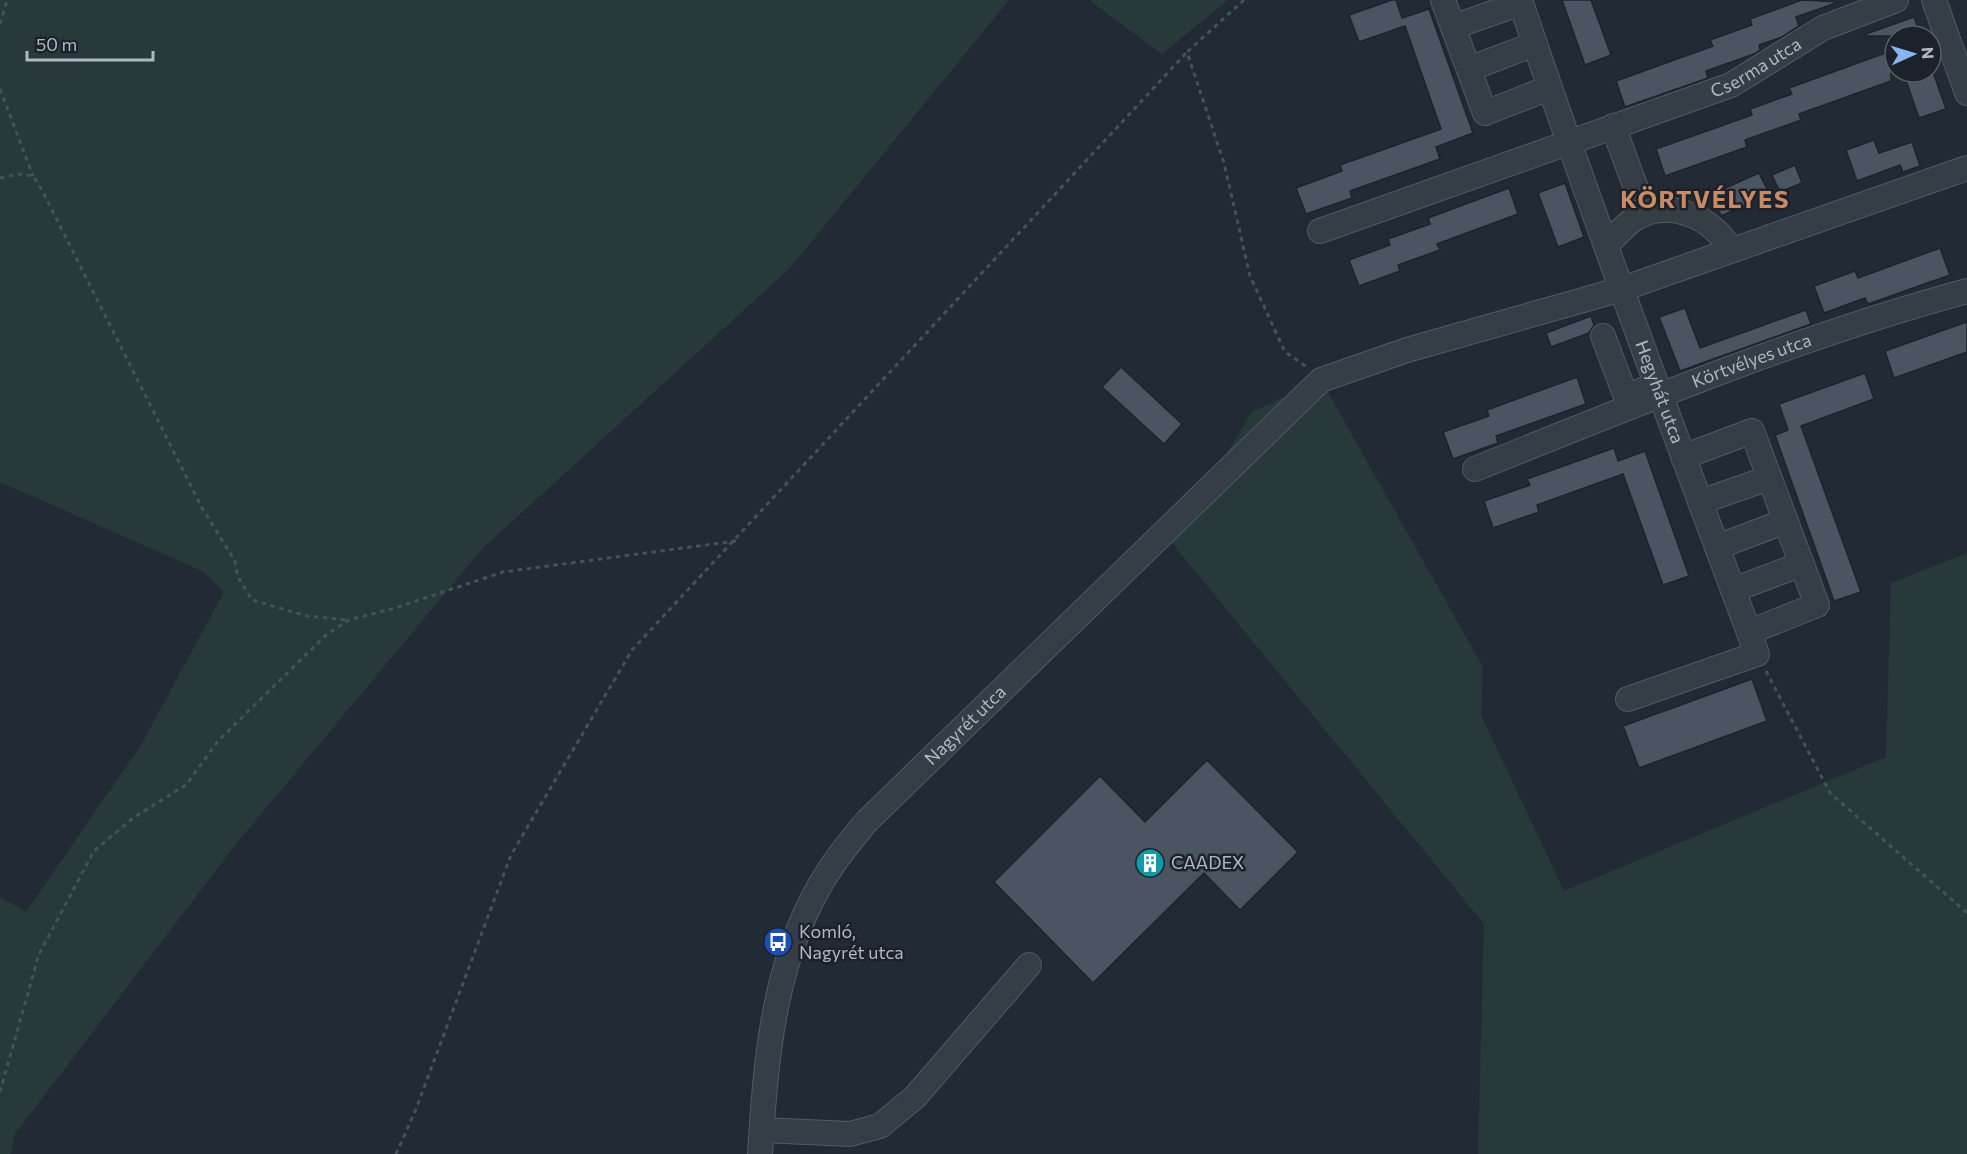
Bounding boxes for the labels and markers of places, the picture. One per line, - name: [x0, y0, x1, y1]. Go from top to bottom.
- building icon: CAADEX: [1134, 847, 1166, 879]
- place label: CAADEX: [1171, 851, 1244, 873]
- place label: Komló, Nagyrét utca: [799, 920, 904, 963]
- bus stop icon: Komló, Nagyrét utca: [762, 926, 794, 958]

